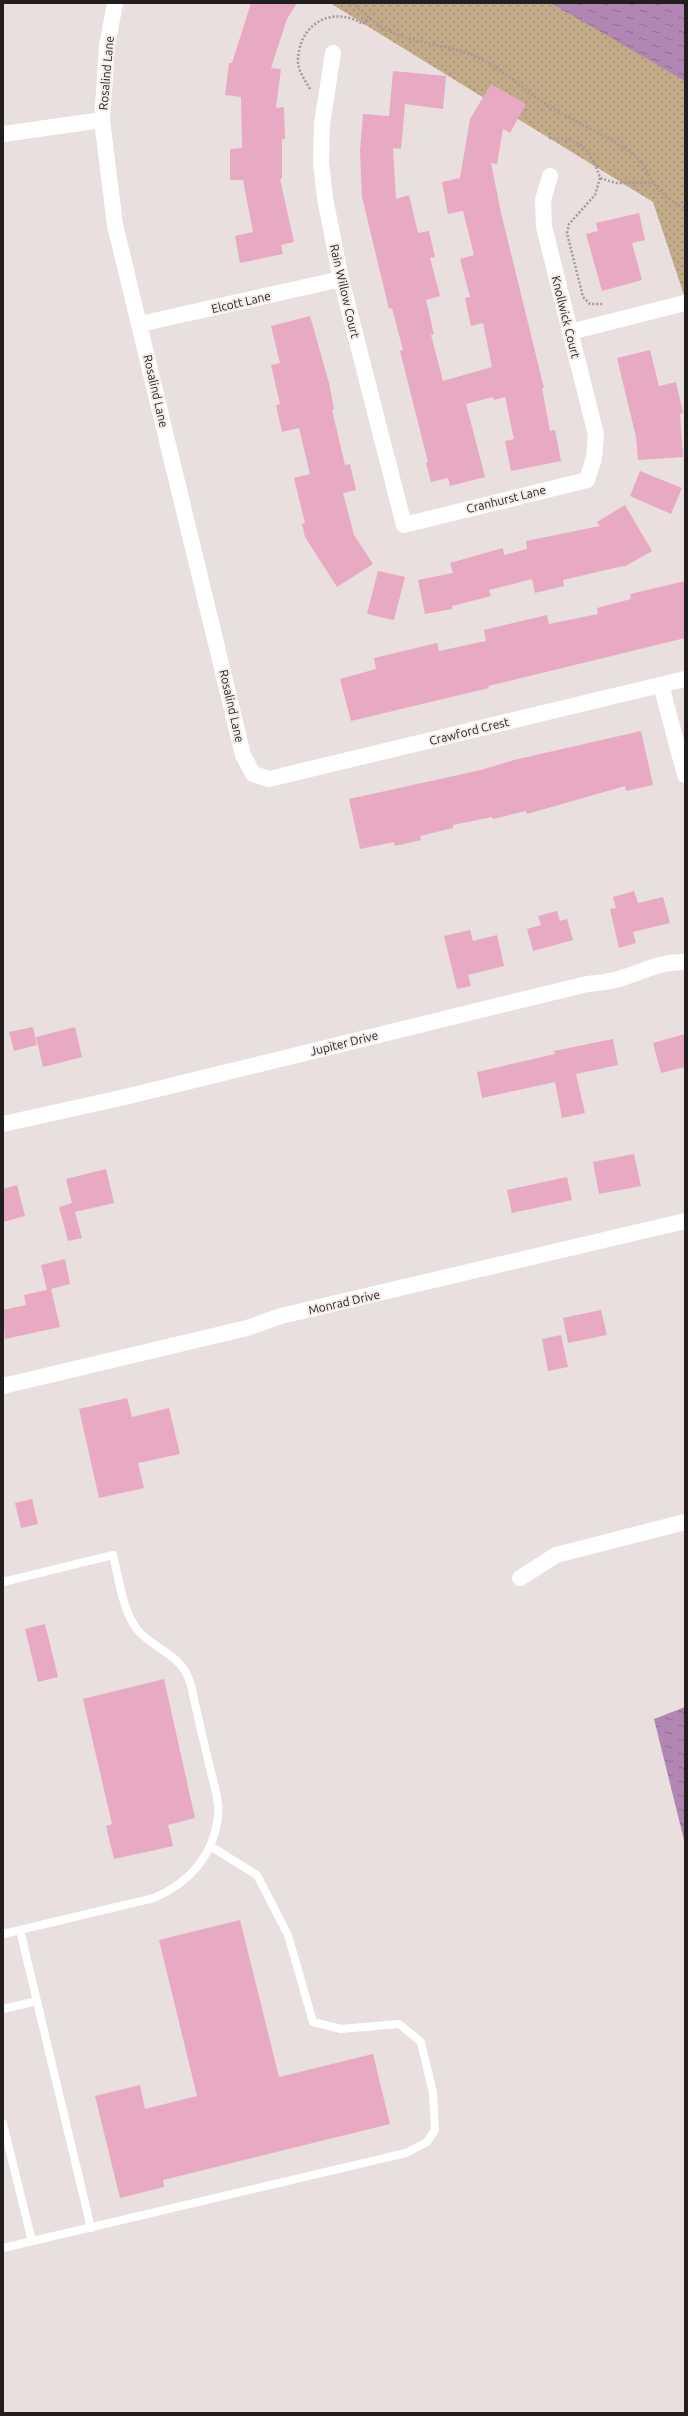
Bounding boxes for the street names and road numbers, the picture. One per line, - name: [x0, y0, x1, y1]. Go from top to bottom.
- street label: Rosalind Lane: [96, 35, 116, 111]
- street label: Rain Willow Court: [328, 243, 362, 340]
- street label: Knollwick Court: [549, 274, 583, 360]
- street label: Elcott Lane: [210, 289, 272, 315]
- street label: Rosalind Lane: [141, 353, 171, 429]
- street label: Cranhurst Lane: [465, 483, 547, 515]
- street label: Rosalind Lane: [217, 668, 247, 744]
- street label: Crawford Crest: [428, 715, 510, 747]
- street label: Jupiter Drive: [309, 1028, 379, 1058]
- street label: Monrad Drive: [307, 1287, 381, 1317]

